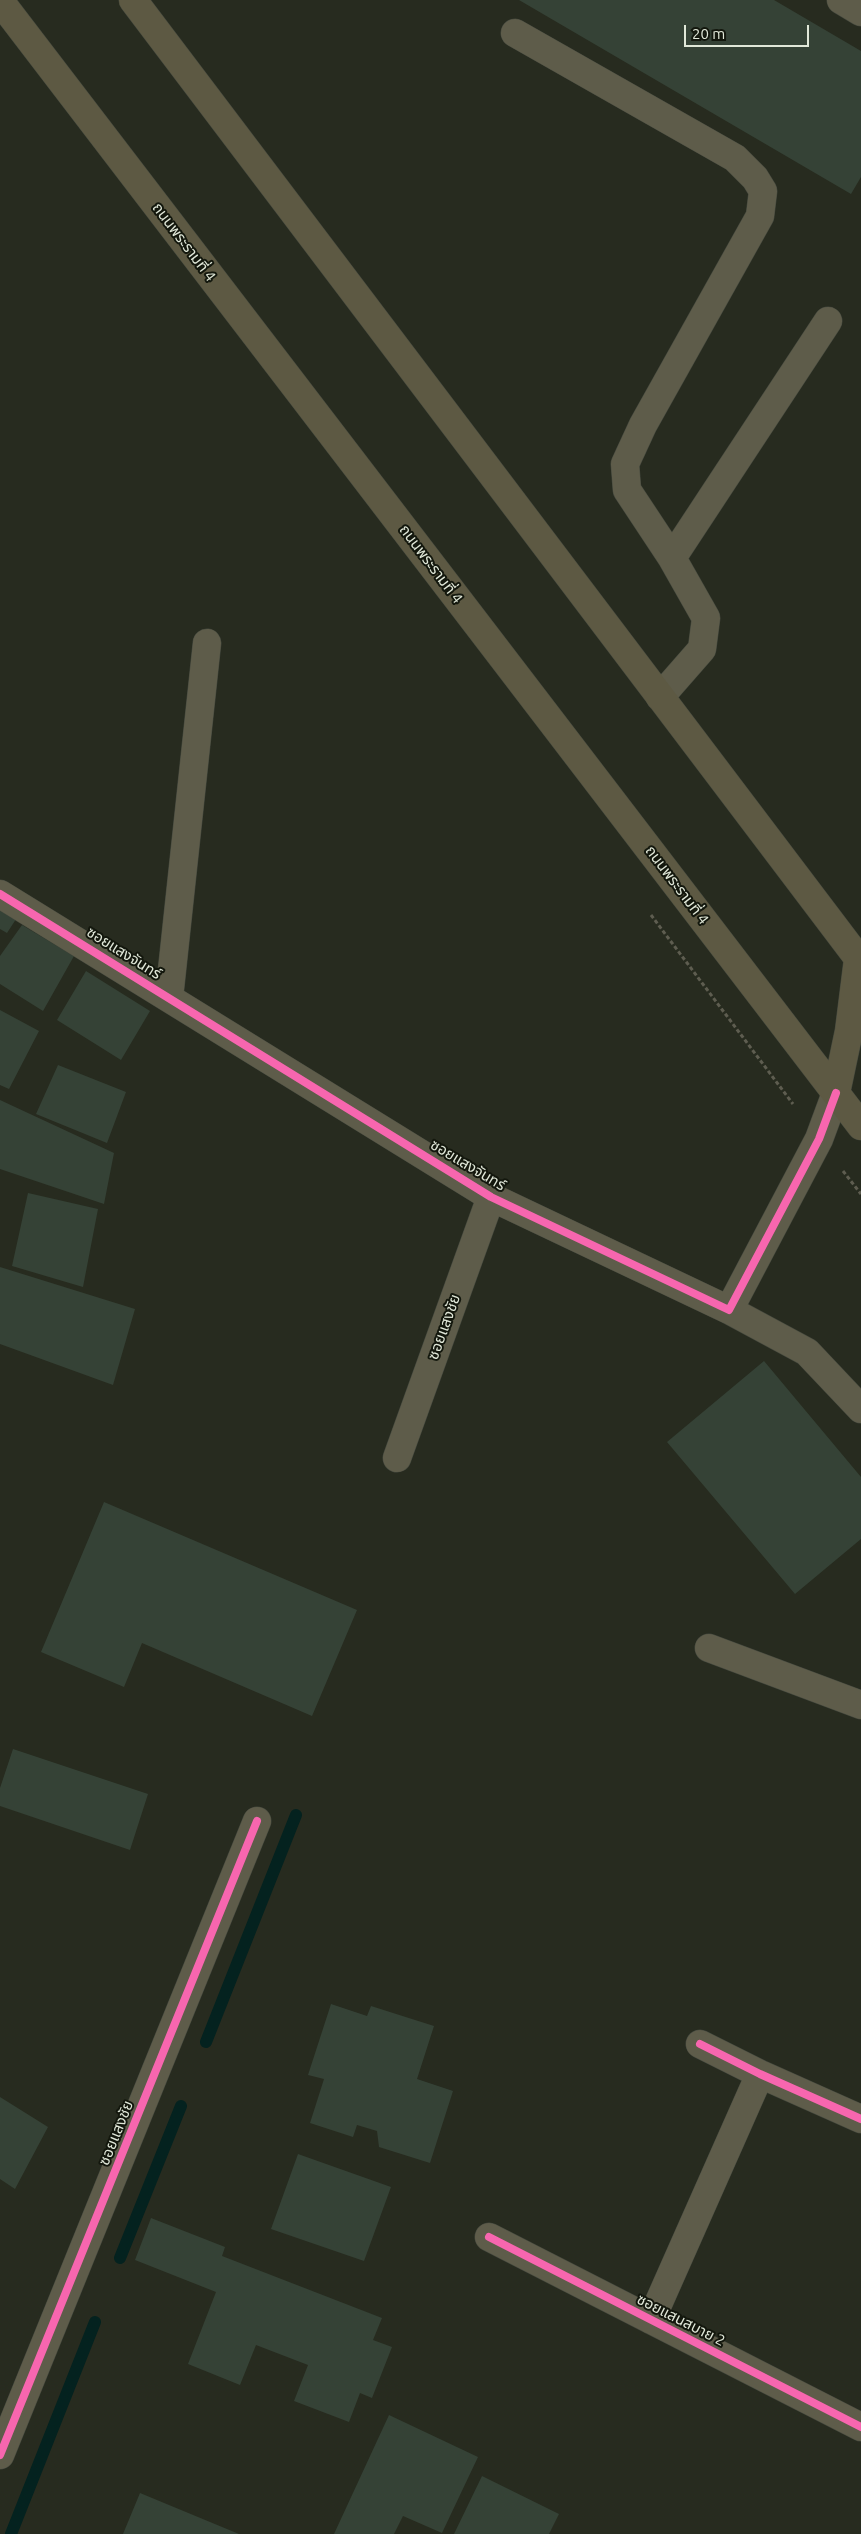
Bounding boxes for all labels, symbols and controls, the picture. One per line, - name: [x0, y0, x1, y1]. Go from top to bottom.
- scale bar: [686, 15, 811, 47]
- text: 20 m: [692, 25, 725, 42]
- street label: ถนนพระรามที่ 4: [149, 199, 219, 285]
- street label: ถนนพระรามที่ 4: [396, 521, 466, 607]
- street label: ถนนพระรามที่ 4: [642, 842, 712, 928]
- street label: ซอยแสงจันทร์: [83, 923, 165, 983]
- street label: ซอยแสงจันทร์: [427, 1136, 509, 1194]
- street label: ซอยแสงชัย: [424, 1292, 464, 1362]
- street label: ซอยแสงชัย: [95, 2098, 137, 2168]
- street label: ซอยแสนสบาย 2: [634, 2290, 728, 2350]

